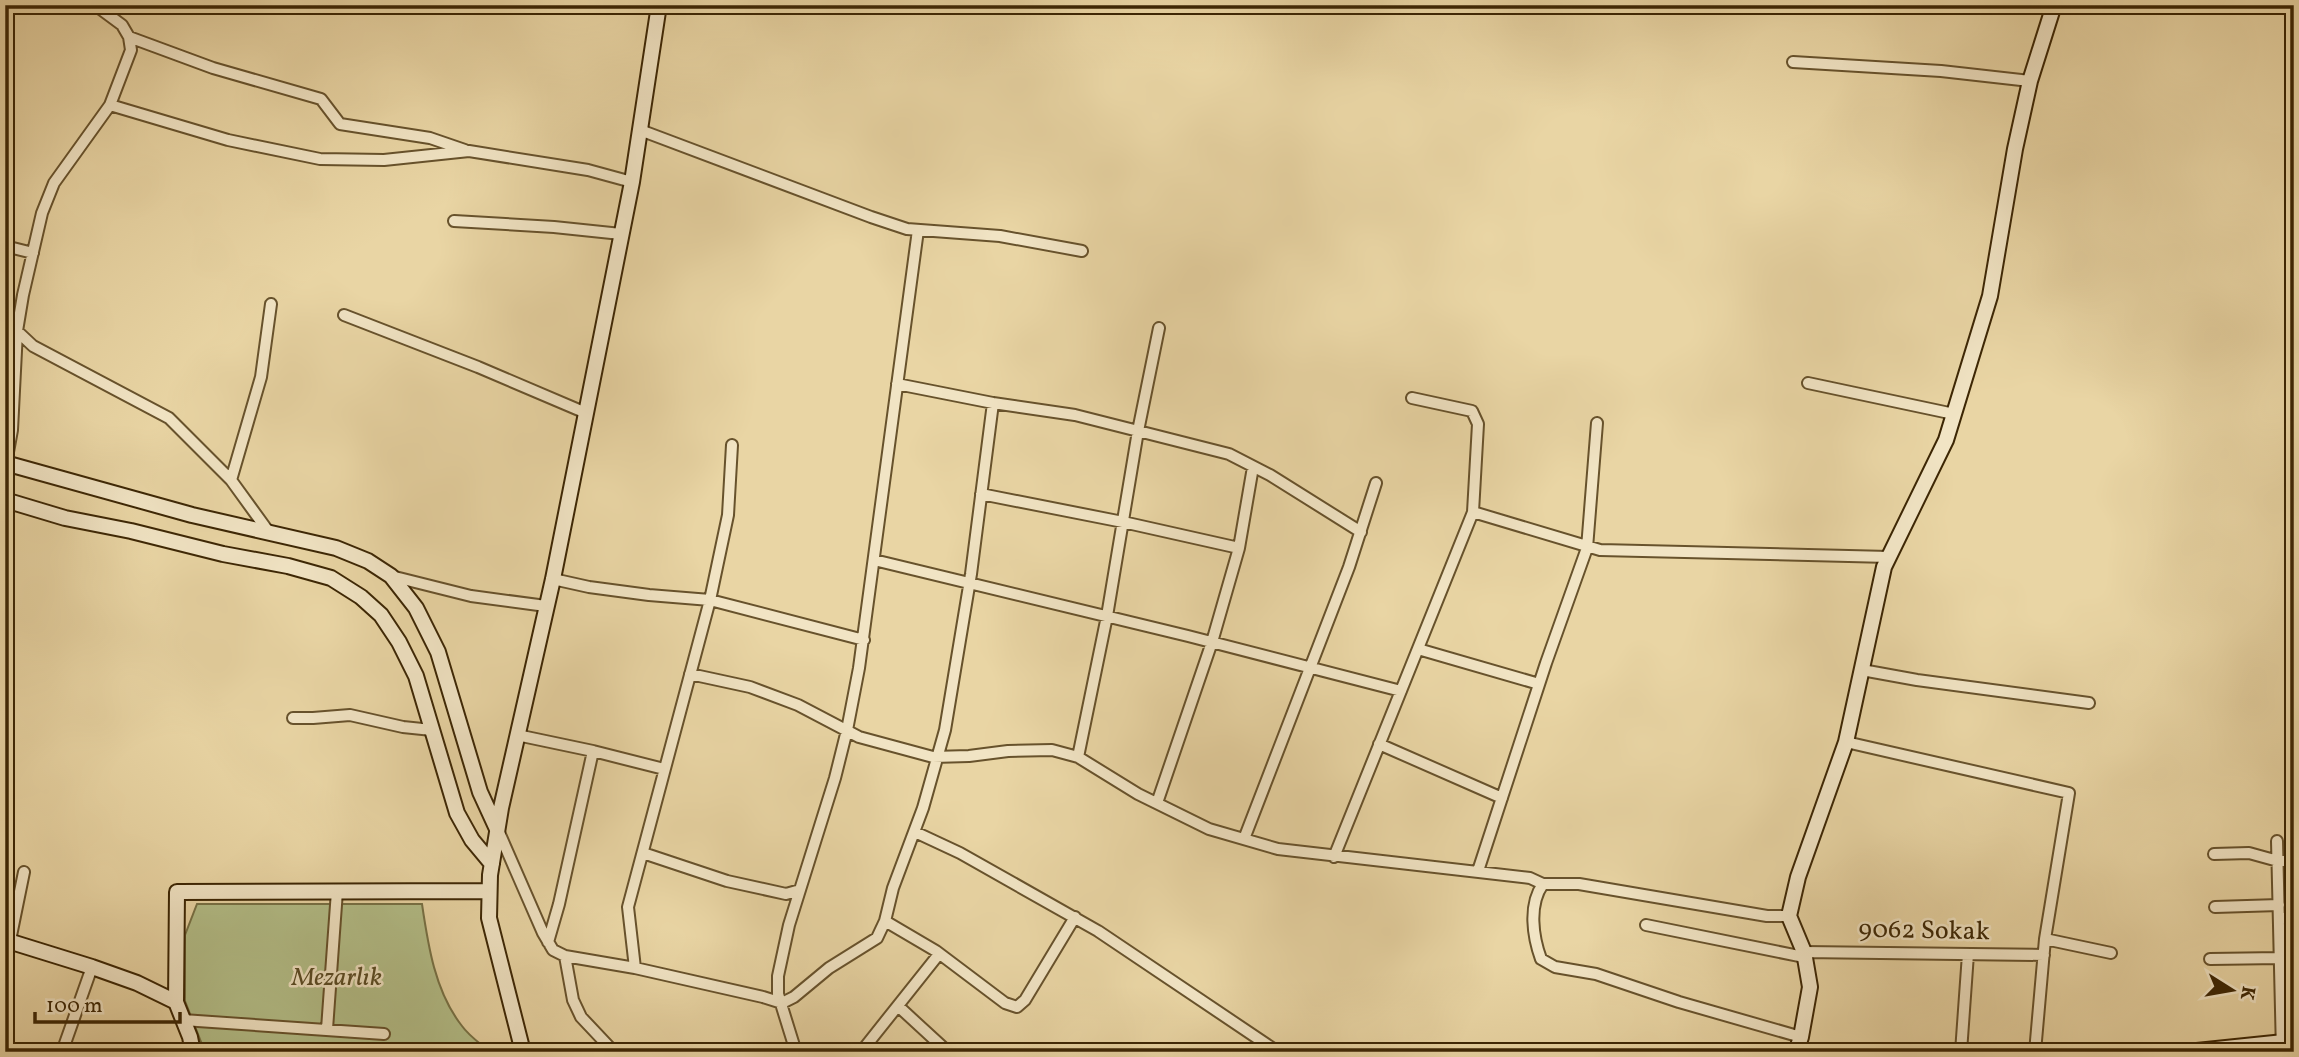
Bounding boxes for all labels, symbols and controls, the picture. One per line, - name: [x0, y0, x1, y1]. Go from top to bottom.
- street label: 9062 Sokak: [1858, 912, 1990, 950]
- north arrow: [2198, 956, 2268, 1026]
- park label: Mezarlık: [291, 960, 382, 996]
- scale bar: [35, 980, 180, 1024]
- text: K: [2233, 984, 2261, 1002]
- text: 100 m: [46, 992, 103, 1021]

